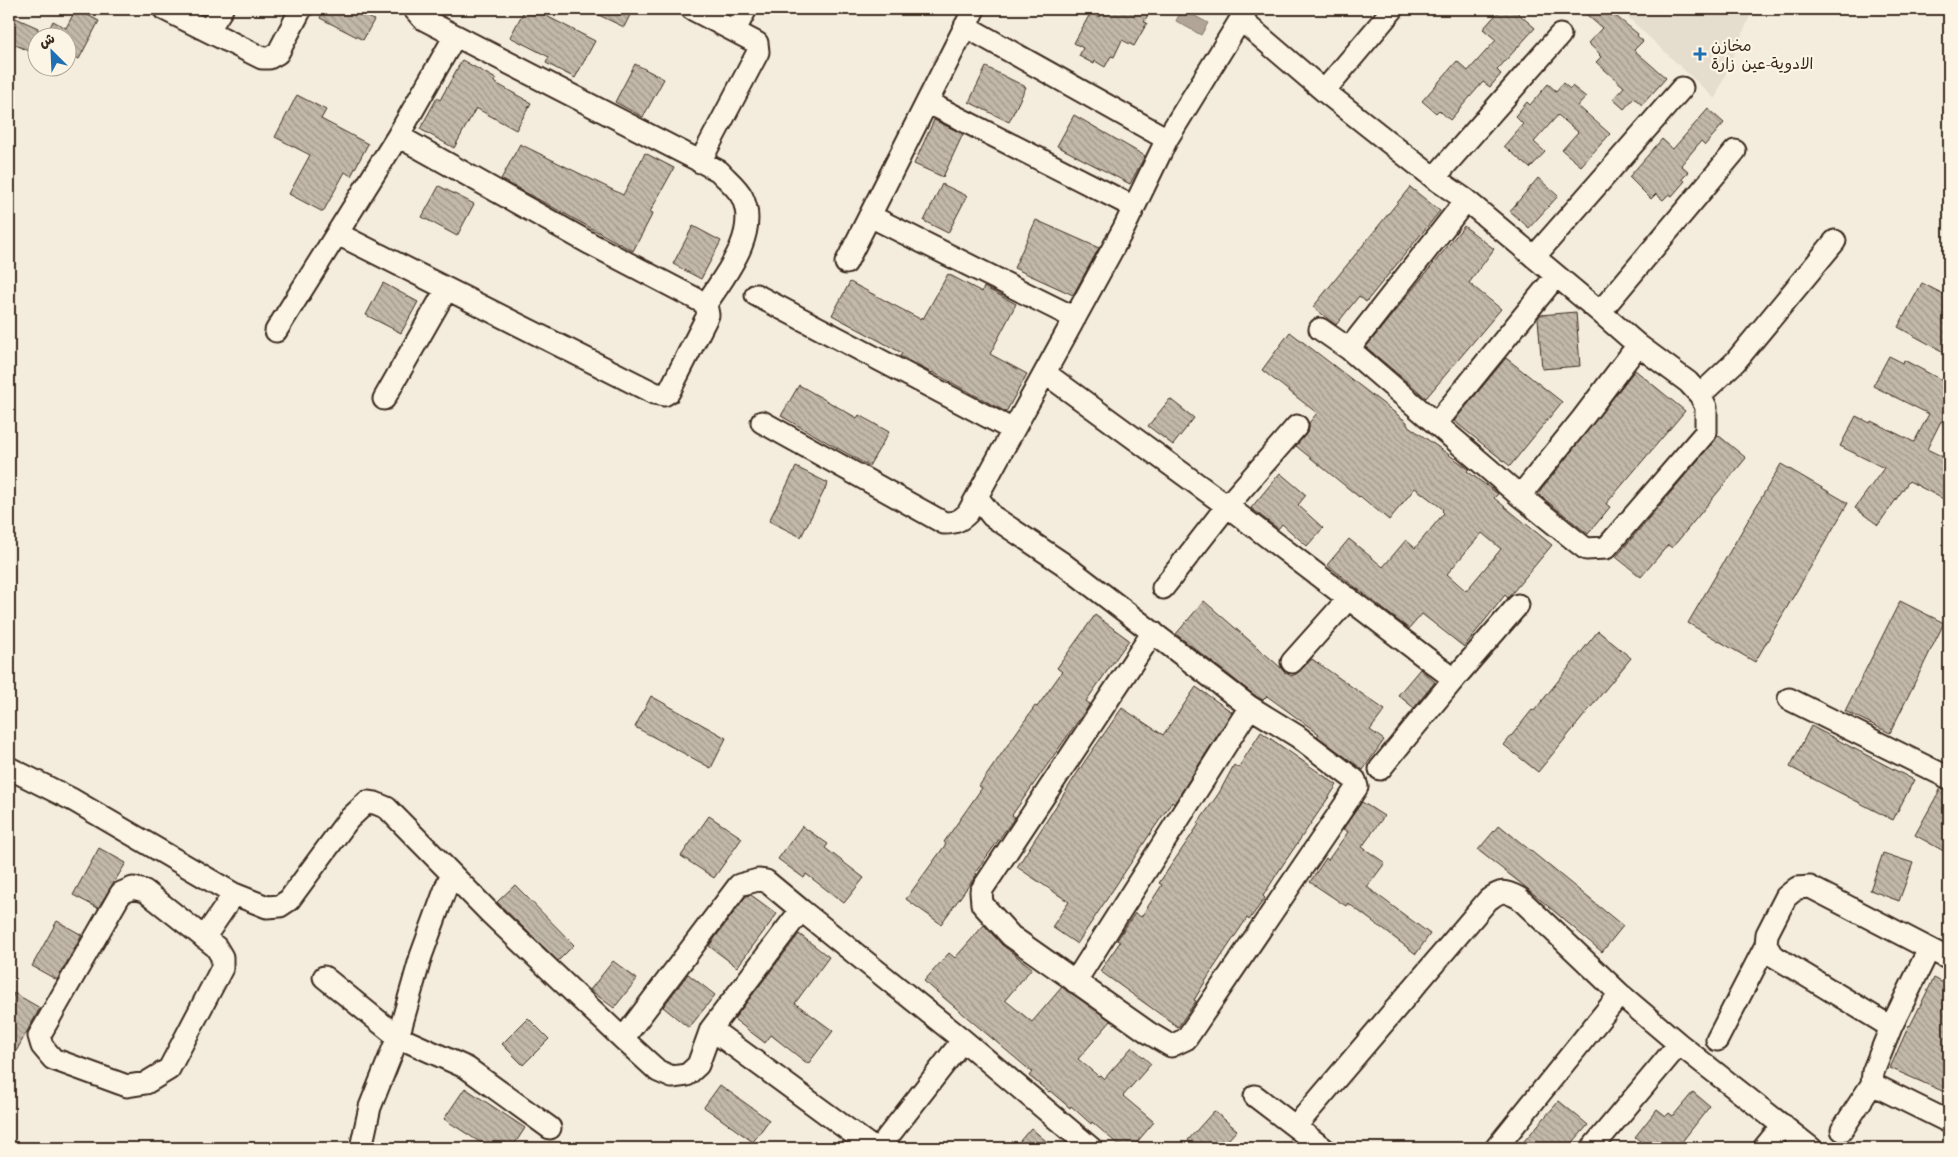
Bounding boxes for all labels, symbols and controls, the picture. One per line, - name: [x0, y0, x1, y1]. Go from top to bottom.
- north arrow: [28, 28, 78, 78]
- text: ش: [36, 29, 58, 53]
- place label: مخازن الادوية-عين زارة: [1711, 35, 1814, 75]
- marker: مخازن الادوية-عين زارة: [1693, 47, 1707, 61]

